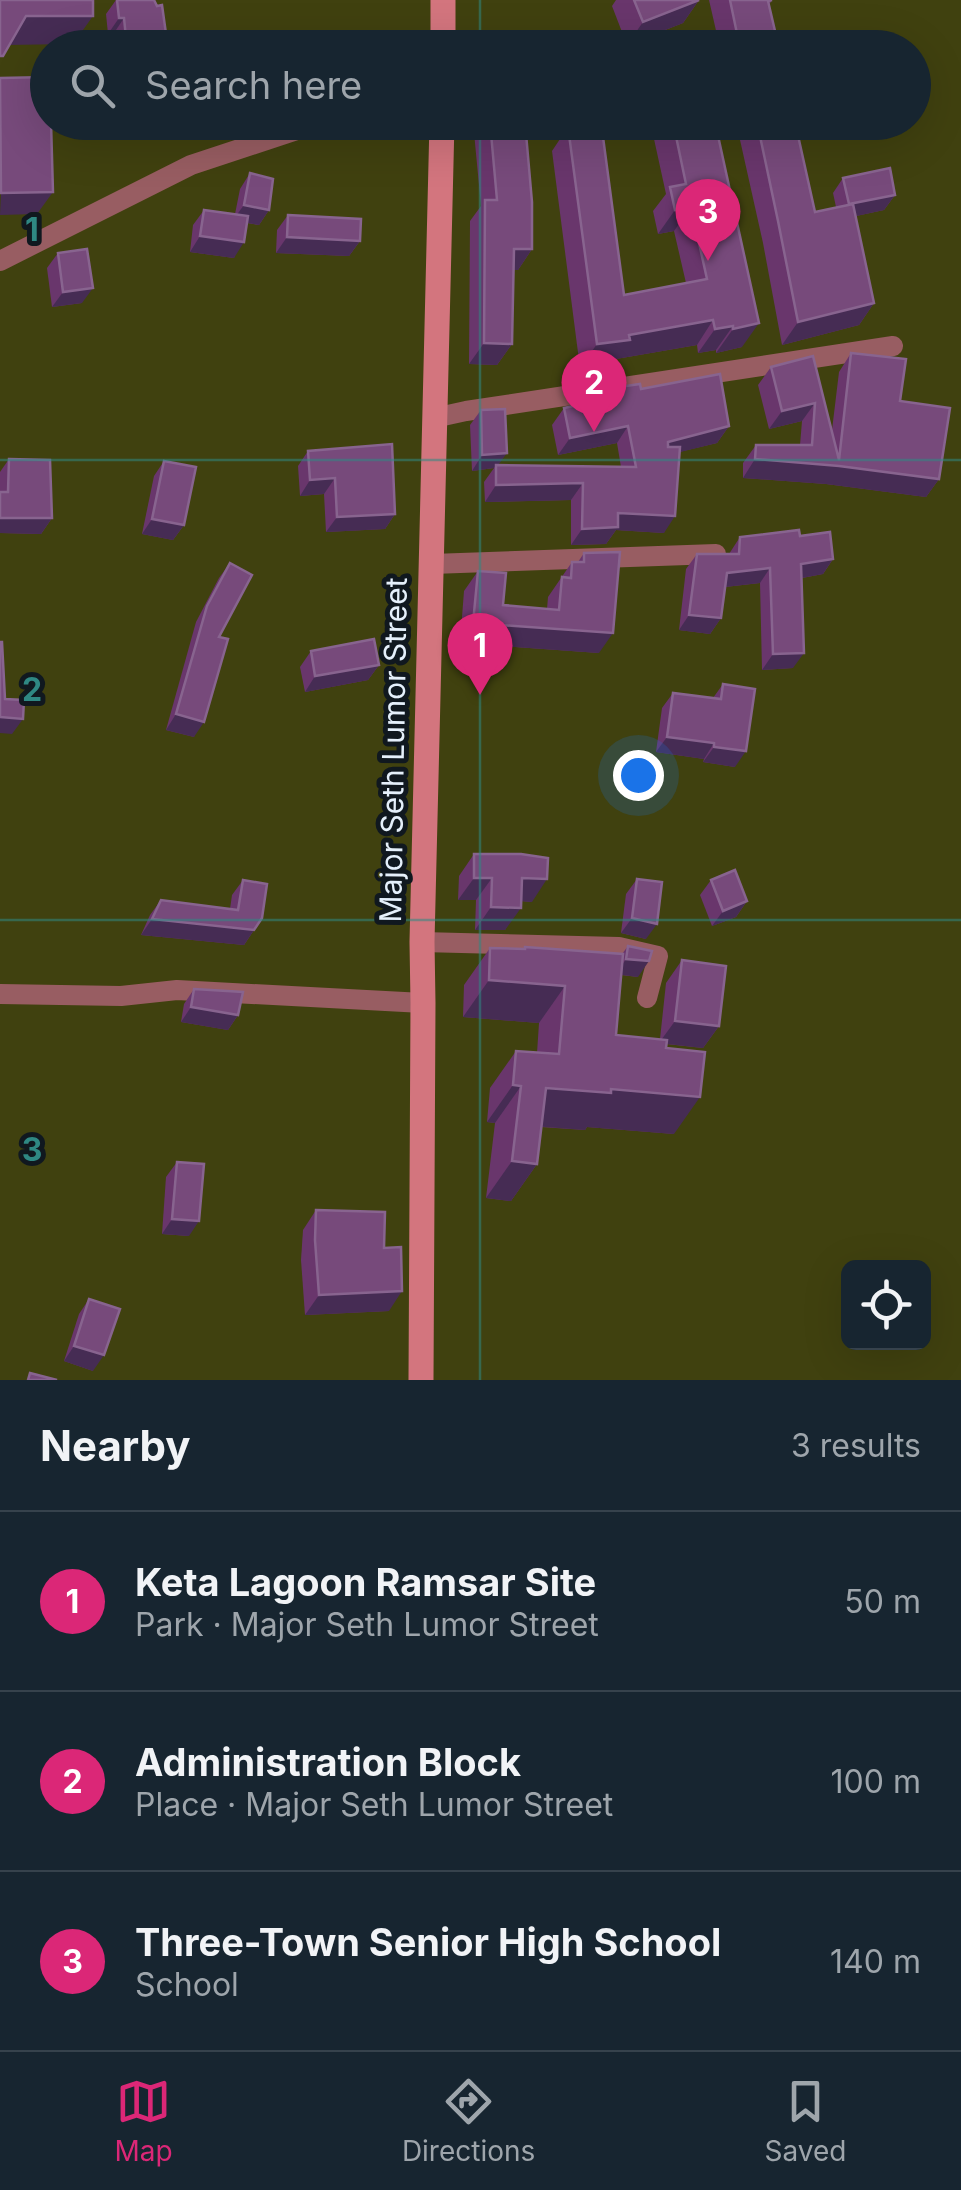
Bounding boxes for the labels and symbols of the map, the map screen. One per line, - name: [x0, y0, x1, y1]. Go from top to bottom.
- pin: 3: [676, 178, 740, 261]
- text: 1: [25, 210, 39, 249]
- pin: 2: [562, 350, 626, 432]
- street label: Major Seth Lumor Street: [372, 577, 414, 923]
- pin: 1: [448, 612, 512, 695]
- text: 2: [22, 670, 42, 709]
- your location: [613, 750, 664, 801]
- text: 3: [22, 1130, 42, 1169]

